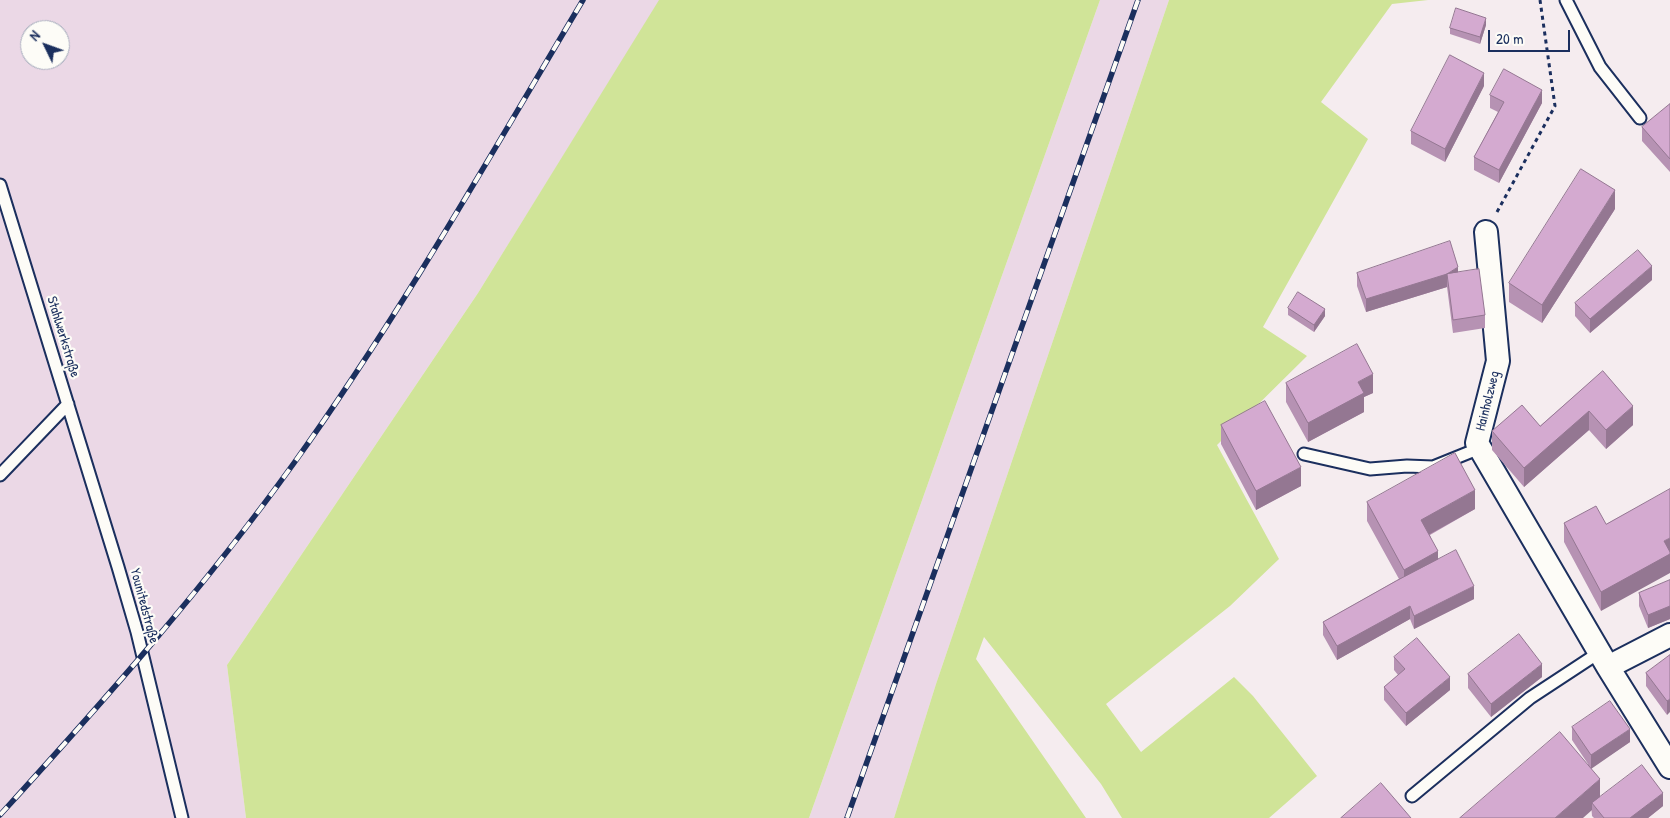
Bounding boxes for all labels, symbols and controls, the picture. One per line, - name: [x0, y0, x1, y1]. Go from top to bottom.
- north arrow: [20, 20, 70, 70]
- scale bar: [1490, 20, 1572, 52]
- text: N: [25, 26, 44, 44]
- text: 20 m: [1496, 28, 1523, 49]
- street label: Stahlwerkstraße: [43, 295, 83, 379]
- street label: Hainholzweg: [1472, 369, 1504, 433]
- street label: Younitedstraße: [126, 567, 162, 645]

